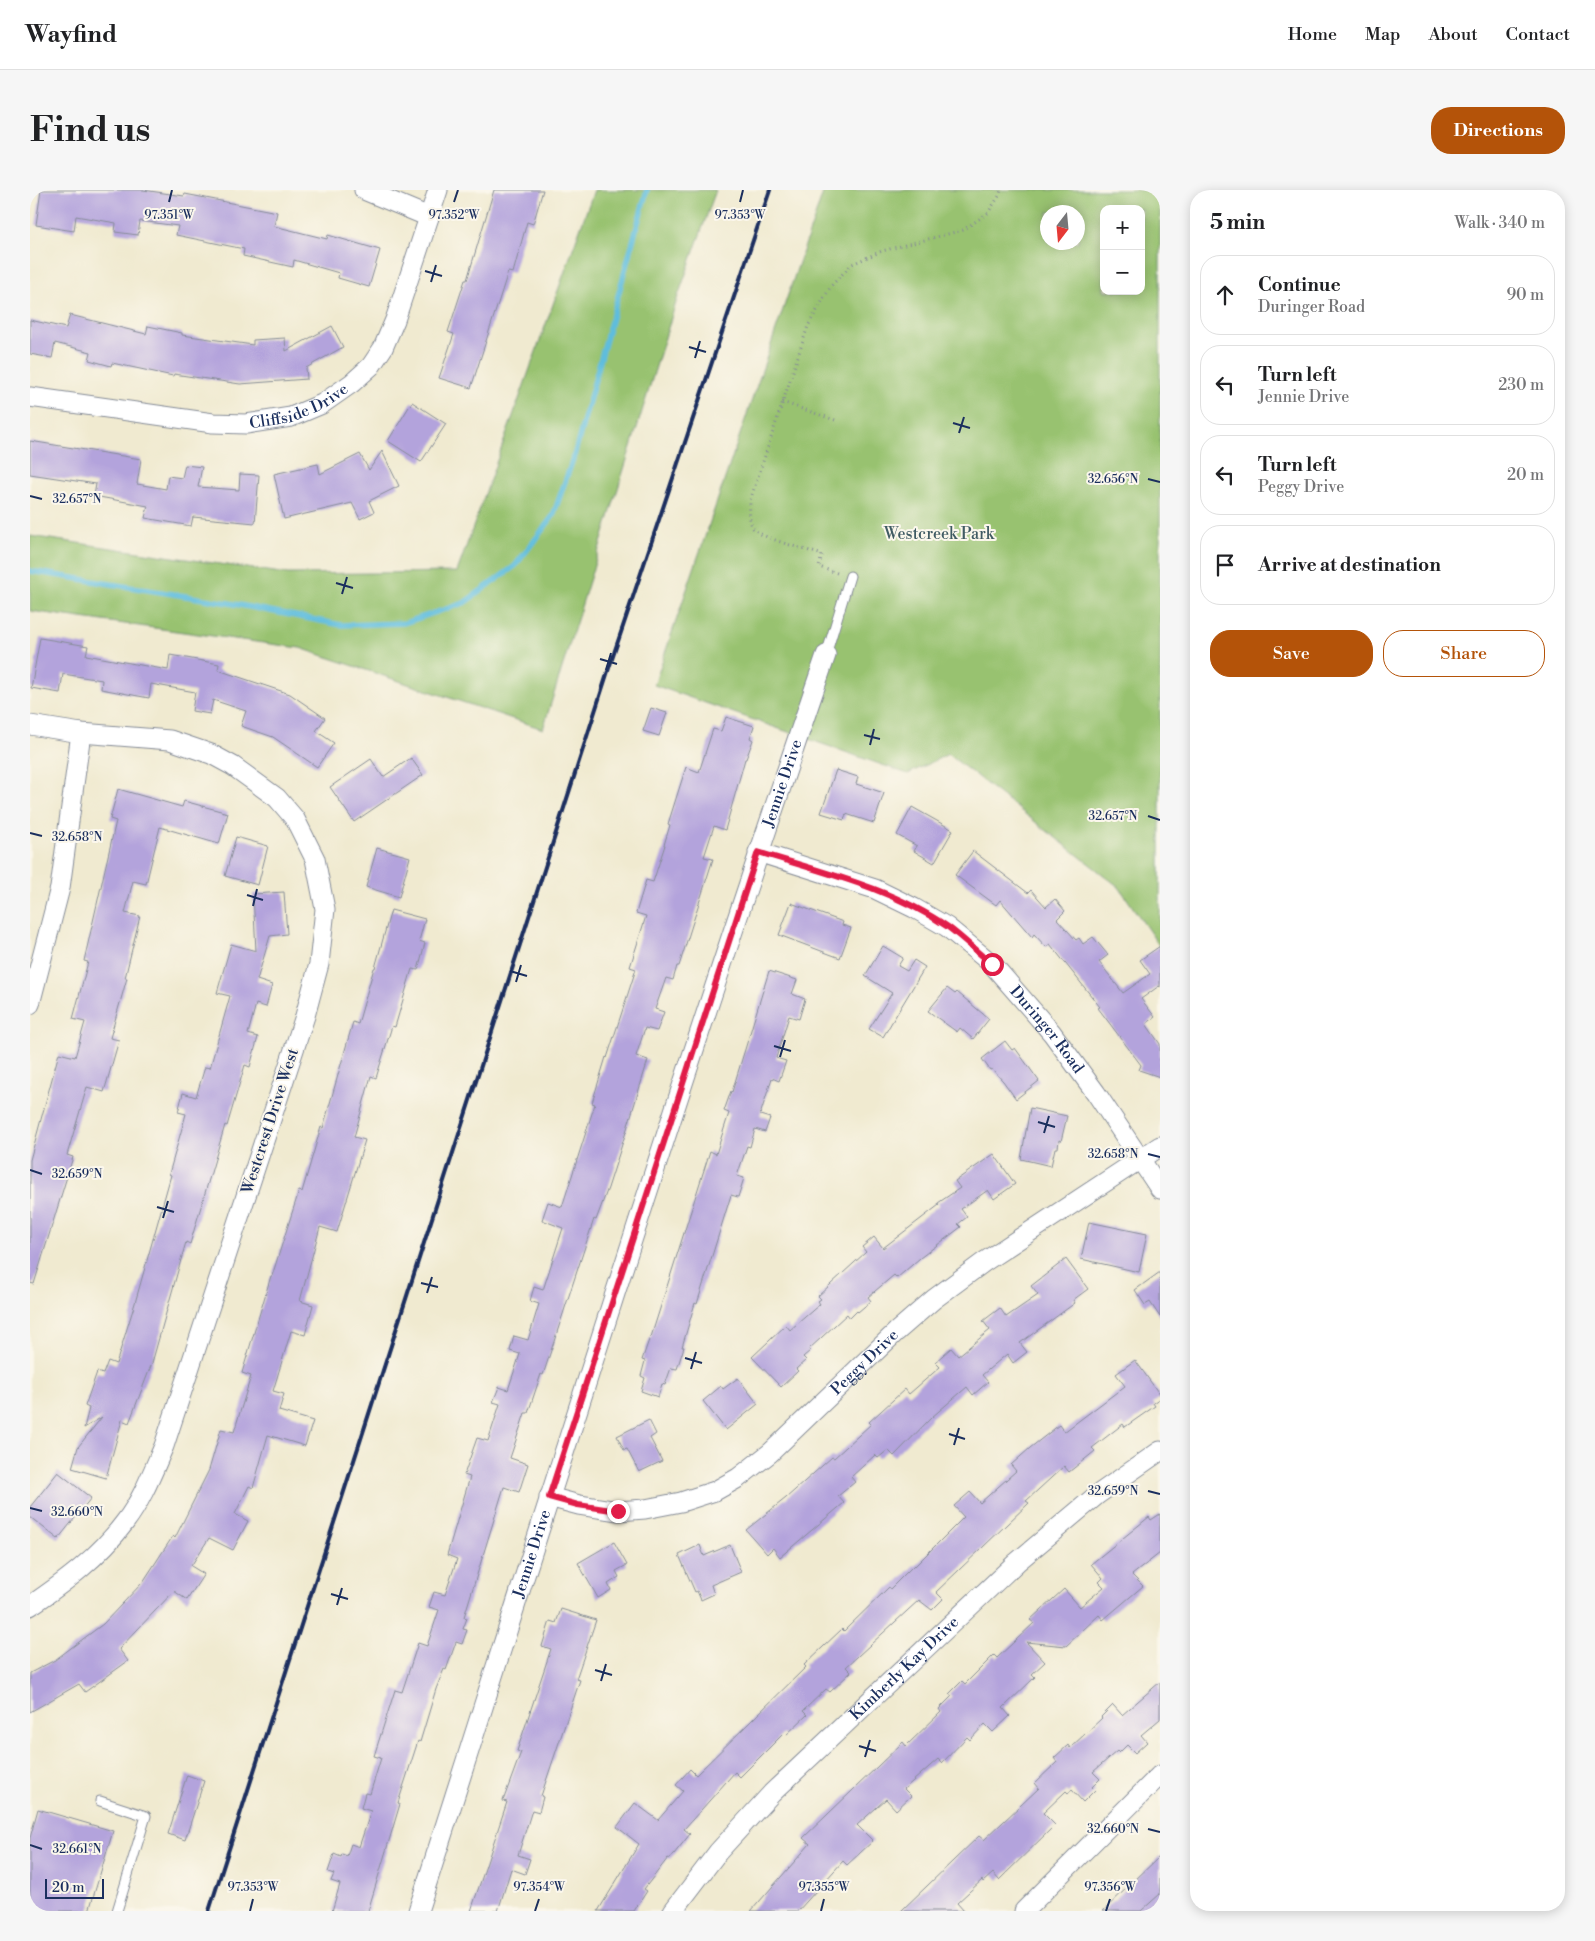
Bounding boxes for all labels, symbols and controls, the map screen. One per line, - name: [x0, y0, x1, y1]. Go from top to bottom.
- text: Wayfind: [25, 20, 117, 50]
- text: Home: [1288, 23, 1337, 46]
- text: Map: [1365, 23, 1401, 46]
- text: About: [1429, 23, 1478, 46]
- text: Contact: [1506, 23, 1570, 46]
- button: Directions: [1431, 107, 1565, 154]
- text: Find us: [30, 109, 150, 152]
- north arrow: [1040, 205, 1085, 250]
- map controls: [1100, 205, 1145, 295]
- button: +: [1100, 205, 1145, 250]
- text: 97.351°W: [144, 208, 195, 223]
- text: 97.352°W: [428, 208, 481, 223]
- text: 97.353°W: [715, 208, 767, 223]
- text: 5 min: [1210, 210, 1265, 236]
- text: Walk · 340 m: [1455, 213, 1545, 233]
- button: −: [1100, 250, 1145, 295]
- text: Continue: [1258, 273, 1341, 297]
- icon: ahead: [1211, 281, 1239, 309]
- text: 90 m: [1506, 285, 1544, 305]
- text: Duringer Road: [1258, 297, 1365, 317]
- text: Turn left: [1258, 363, 1337, 387]
- icon: left: [1211, 371, 1239, 399]
- text: 230 m: [1498, 375, 1544, 395]
- street label: Cliffside Drive: [248, 379, 352, 433]
- text: Jennie Drive: [1258, 387, 1349, 407]
- text: Turn left: [1258, 453, 1337, 477]
- icon: left: [1211, 461, 1239, 489]
- text: 20 m: [1507, 465, 1544, 485]
- text: 32.656°N: [1088, 472, 1138, 487]
- text: Peggy Drive: [1258, 477, 1344, 497]
- text: 32.657°N: [53, 492, 102, 507]
- park label: Westcreek Park: [883, 524, 996, 544]
- icon: arrive: [1211, 551, 1239, 579]
- text: Arrive at destination: [1258, 553, 1441, 577]
- button: Save: [1210, 630, 1373, 677]
- button: Share: [1383, 630, 1545, 677]
- street label: Jennie Drive: [758, 737, 806, 831]
- text: 32.657°N: [1089, 809, 1138, 824]
- text: 32.658°N: [52, 830, 102, 845]
- route start: [981, 953, 1004, 976]
- street label: Duringer Road: [1005, 982, 1088, 1077]
- street label: Westcrest Drive West: [237, 1045, 303, 1197]
- text: 32.658°N: [1088, 1147, 1138, 1162]
- text: 32.659°N: [52, 1167, 102, 1182]
- street label: Peggy Drive: [826, 1325, 903, 1399]
- text: 32.659°N: [1088, 1484, 1138, 1499]
- route end: [607, 1500, 630, 1523]
- text: 32.660°N: [51, 1505, 103, 1520]
- street label: Jennie Drive: [508, 1507, 555, 1601]
- street label: Kimberly Kay Drive: [845, 1612, 963, 1725]
- text: 32.660°N: [1087, 1822, 1139, 1837]
- text: 32.661°N: [53, 1842, 101, 1857]
- scale bar: [45, 1876, 104, 1899]
- text: 20 m: [52, 1879, 84, 1897]
- text: 97.353°W: [228, 1880, 280, 1895]
- text: 97.354°W: [513, 1880, 566, 1895]
- text: 97.355°W: [799, 1880, 851, 1895]
- text: 97.356°W: [1084, 1880, 1137, 1895]

